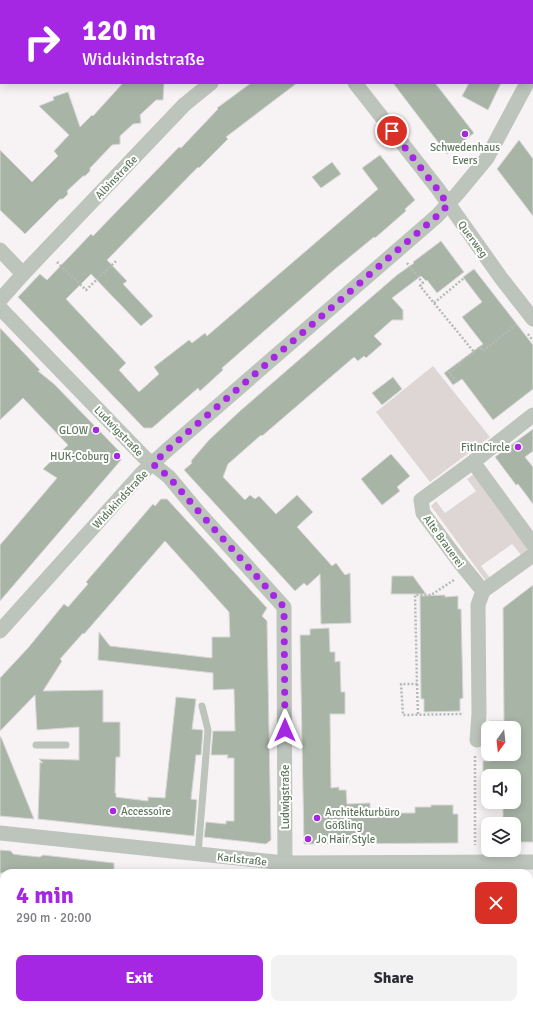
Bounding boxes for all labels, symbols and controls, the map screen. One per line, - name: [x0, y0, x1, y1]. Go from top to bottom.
- text: 120 m: [82, 14, 156, 48]
- icon: right: [16, 16, 68, 68]
- text: Widukindstraße: [82, 48, 205, 70]
- pin: [375, 114, 409, 148]
- icon: arrive: [381, 120, 403, 142]
- marker: Schwedenhaus Evers: [460, 129, 470, 139]
- place label: Schwedenhaus Evers: [430, 141, 500, 167]
- street label: Albinstraße: [92, 153, 140, 202]
- street label: Querweg: [455, 218, 490, 260]
- street label: Ludwigstraße: [91, 404, 146, 459]
- place label: GLOW: [59, 424, 89, 437]
- marker: GLOW: [91, 425, 101, 435]
- place label: FitInCircle: [461, 441, 510, 454]
- marker: FitInCircle: [513, 442, 523, 452]
- place label: HUK-Coburg: [50, 450, 109, 463]
- marker: HUK-Coburg: [112, 451, 122, 461]
- street label: Widukindstraße: [90, 467, 151, 531]
- street label: Alte Brauerei: [420, 513, 467, 570]
- position arrow: [264, 709, 306, 751]
- north arrow: [481, 721, 521, 761]
- map controls: [481, 721, 521, 857]
- street label: Ludwigstraße: [279, 765, 292, 829]
- button: sound: [481, 769, 521, 809]
- place label: Accessoire: [121, 805, 171, 818]
- marker: Accessoire: [108, 806, 118, 816]
- place label: Architekturbüro Gößling: [325, 806, 400, 832]
- marker: Architekturbüro Gößling: [312, 813, 322, 823]
- button: layers: [481, 817, 521, 857]
- place label: Jo Hair Style: [316, 833, 375, 846]
- marker: Jo Hair Style: [303, 834, 313, 844]
- street label: Karlstraße: [216, 850, 268, 869]
- text: 4 min: [16, 880, 74, 910]
- button: close: [475, 882, 517, 924]
- text: 290 m · 20:00: [16, 910, 92, 926]
- button: Exit: [16, 955, 263, 1001]
- button: Share: [271, 955, 517, 1001]

